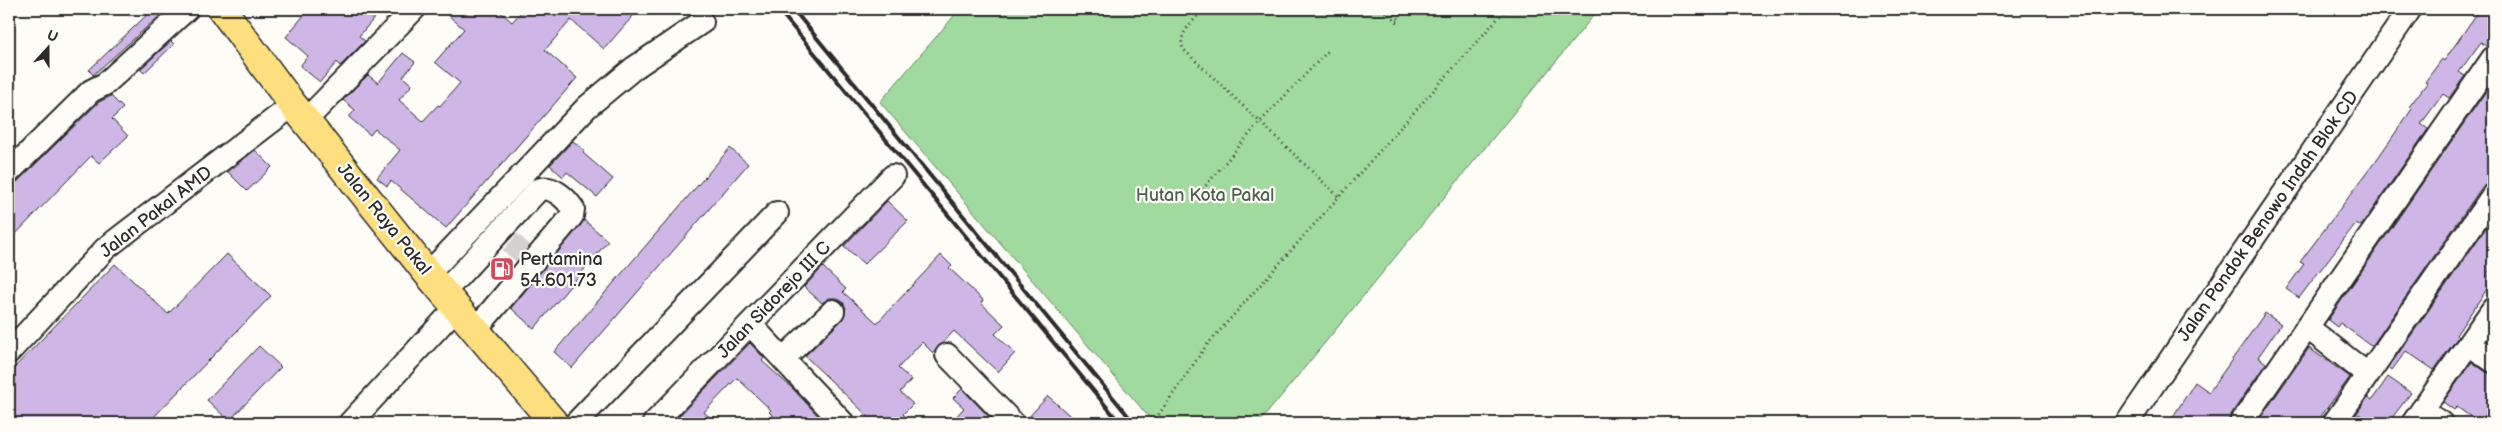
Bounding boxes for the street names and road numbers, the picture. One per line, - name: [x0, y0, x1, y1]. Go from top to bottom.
- street label: Jalan Pondok Benowo Indah Blok CD: [2173, 87, 2363, 345]
- street label: Jalan Raya Pakal: [333, 159, 435, 279]
- street label: Jalan Pakal AMD: [96, 162, 216, 262]
- street label: Jalan Sidorejo III C: [713, 237, 835, 363]

